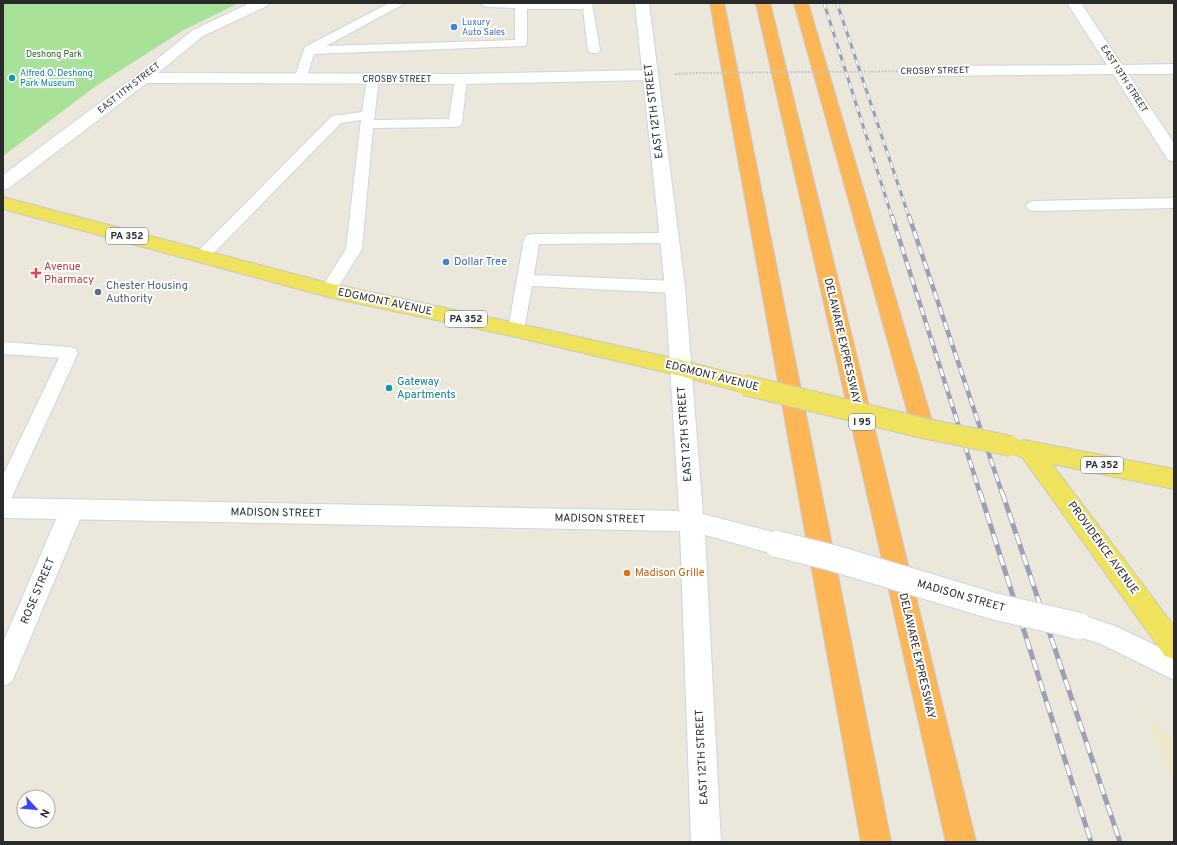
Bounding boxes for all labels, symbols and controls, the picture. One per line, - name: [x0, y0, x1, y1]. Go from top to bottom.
- place label: Luxury Auto Sales: [462, 17, 505, 38]
- marker: Luxury Auto Sales: [449, 22, 459, 32]
- street label: EAST 13TH STREET: [1098, 43, 1150, 115]
- park label: Deshong Park: [26, 49, 82, 60]
- street label: EAST 11TH STREET: [96, 60, 162, 116]
- street label: EAST 12TH STREET: [641, 63, 667, 159]
- street label: CROSBY STREET: [900, 65, 970, 77]
- place label: Alfred O. Deshong Park Museum: [20, 68, 93, 89]
- marker: Alfred O. Deshong Park Museum: [7, 73, 17, 83]
- street label: CROSBY STREET: [363, 74, 431, 85]
- road number: PA 352: [106, 228, 148, 244]
- place label: Dollar Tree: [454, 255, 507, 269]
- marker: Dollar Tree: [441, 257, 451, 267]
- place label: Avenue Pharmacy: [44, 260, 94, 287]
- marker: Avenue Pharmacy: [31, 268, 41, 278]
- street label: DELAWARE EXPRESSWAY: [821, 277, 863, 405]
- place label: Chester Housing Authority: [106, 279, 188, 306]
- street label: EDGMONT AVENUE: [337, 285, 433, 319]
- marker: Chester Housing Authority: [93, 287, 103, 297]
- road number: PA 352: [445, 311, 487, 327]
- street label: EDGMONT AVENUE: [664, 358, 760, 394]
- place label: Gateway Apartments: [397, 375, 456, 402]
- marker: Gateway Apartments: [384, 383, 394, 393]
- street label: EAST 12TH STREET: [675, 386, 695, 482]
- road number: I 95: [849, 414, 875, 430]
- road number: PA 352: [1081, 457, 1123, 473]
- street label: PROVIDENCE AVENUE: [1065, 499, 1141, 597]
- street label: MADISON STREET: [230, 505, 322, 521]
- street label: MADISON STREET: [554, 511, 646, 527]
- street label: ROSE STREET: [18, 556, 58, 626]
- place label: Madison Grille: [635, 566, 705, 580]
- marker: Madison Grille: [622, 568, 632, 578]
- street label: MADISON STREET: [915, 577, 1007, 615]
- street label: DELAWARE EXPRESSWAY: [896, 592, 938, 720]
- street label: EAST 12TH STREET: [693, 709, 711, 805]
- north arrow: [16, 789, 56, 829]
- text: N: [36, 806, 52, 820]

